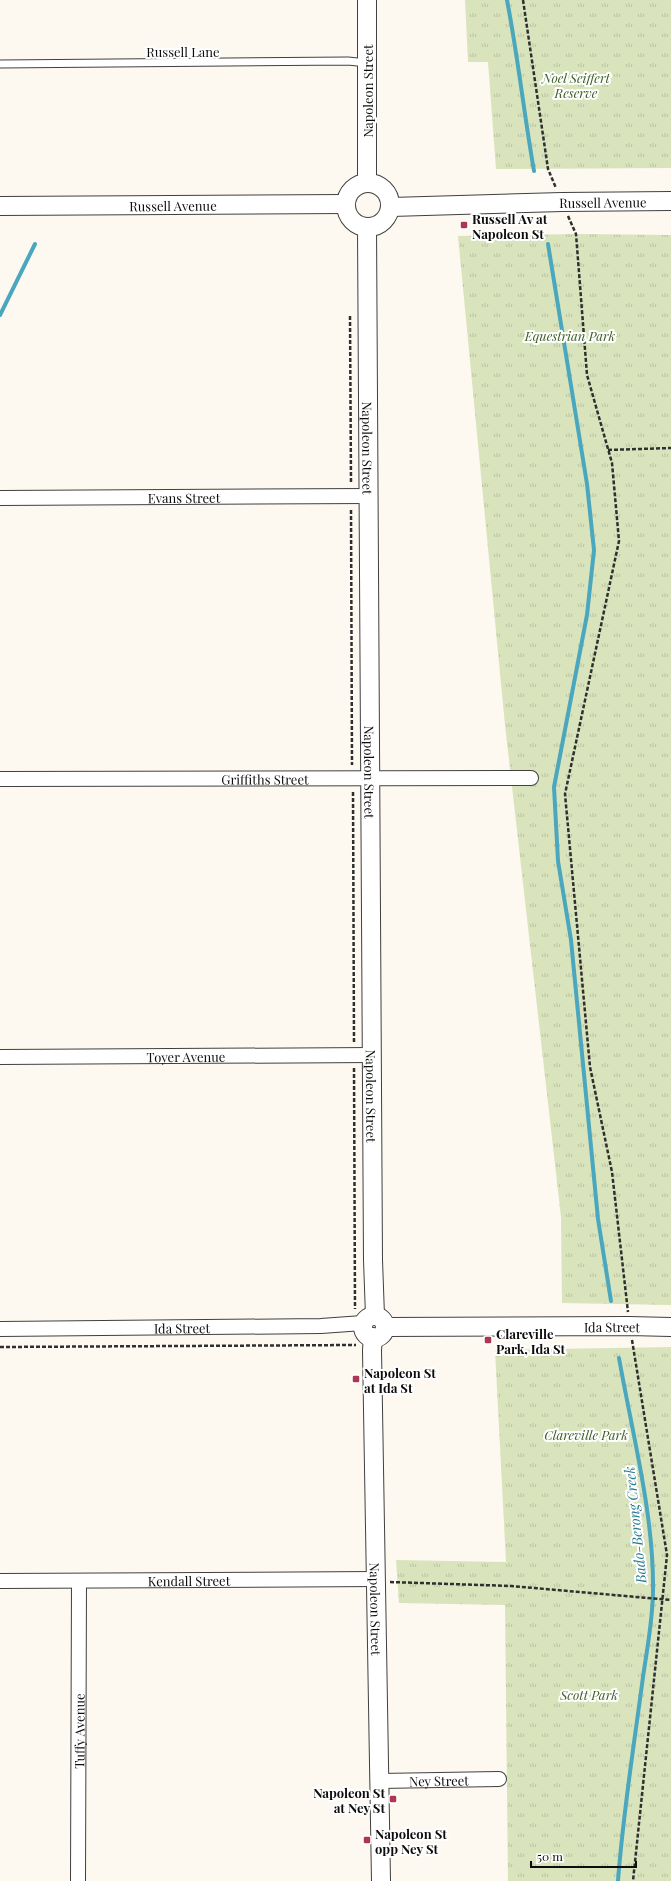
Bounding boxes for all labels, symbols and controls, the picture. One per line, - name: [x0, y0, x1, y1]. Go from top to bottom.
- street label: Russell Lane: [146, 43, 220, 60]
- street label: Napoleon Street: [359, 44, 376, 138]
- park label: Noel Seiffert Reserve: [541, 69, 610, 101]
- street label: Russell Avenue: [559, 193, 647, 211]
- street label: Russell Avenue: [129, 196, 217, 214]
- place label: Russell Av at Napoleon St: [472, 210, 548, 242]
- marker: Russell Av at Napoleon St: [459, 220, 469, 230]
- park label: Equestrian Park: [524, 327, 616, 344]
- street label: Napoleon Street: [360, 401, 377, 495]
- street label: Evans Street: [148, 488, 221, 506]
- street label: Napoleon Street: [361, 725, 379, 819]
- street label: Griffiths Street: [221, 770, 309, 787]
- street label: Toyer Avenue: [147, 1047, 226, 1065]
- street label: Napoleon Street: [363, 1049, 381, 1143]
- street label: Ida Street: [584, 1317, 641, 1335]
- street label: Ida Street: [154, 1319, 211, 1336]
- place label: Clareville Park, Ida St: [496, 1325, 566, 1357]
- marker: Clareville Park, Ida St: [483, 1335, 493, 1345]
- place label: Napoleon St at Ida St: [364, 1364, 436, 1396]
- marker: Napoleon St at Ida St: [351, 1374, 361, 1384]
- park label: Clareville Park: [544, 1426, 628, 1443]
- water label: Bado-Berong Creek: [619, 1466, 651, 1585]
- street label: Napoleon Street: [367, 1562, 386, 1656]
- street label: Kendall Street: [148, 1571, 231, 1589]
- park label: Scott Park: [559, 1686, 618, 1703]
- street label: Tuffy Avenue: [70, 1693, 87, 1769]
- street label: Ney Street: [409, 1771, 469, 1789]
- place label: Napoleon St at Ney St: [313, 1784, 385, 1816]
- marker: Napoleon St at Ney St: [388, 1794, 398, 1804]
- place label: Napoleon St opp Ney St: [375, 1825, 447, 1857]
- marker: Napoleon St opp Ney St: [362, 1835, 372, 1845]
- scale bar: [531, 1843, 636, 1869]
- text: 50 m: [537, 1848, 563, 1864]

